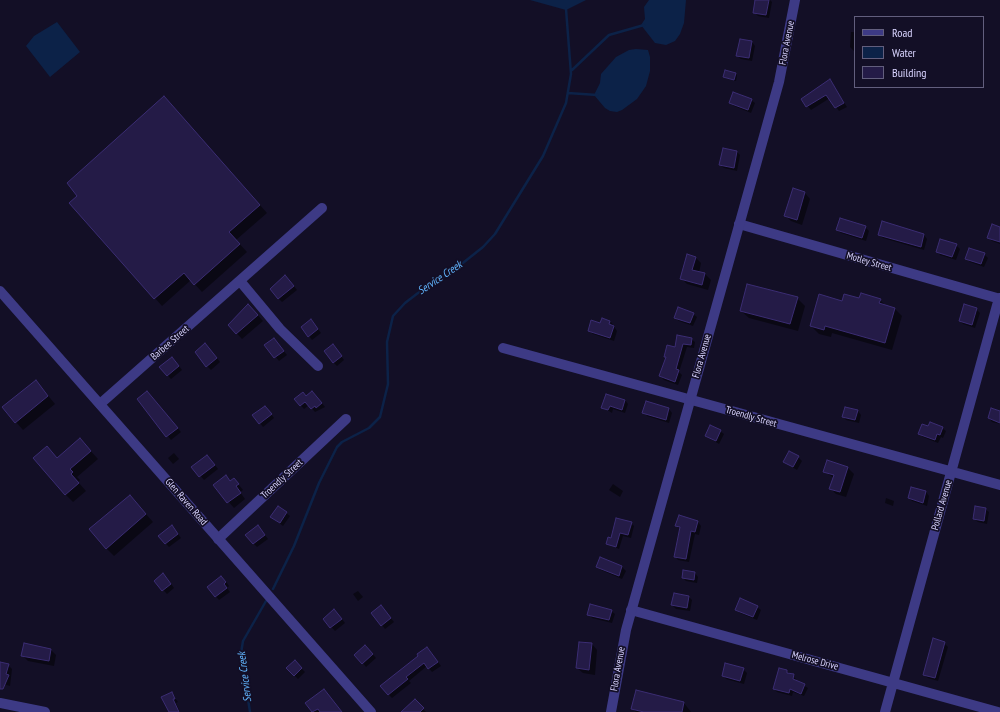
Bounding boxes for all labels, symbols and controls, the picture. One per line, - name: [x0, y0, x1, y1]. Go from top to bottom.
- legend: [854, 16, 984, 88]
- street label: Flora Avenue: [777, 20, 797, 66]
- text: Road: [892, 25, 912, 40]
- text: Water: [892, 45, 916, 60]
- text: Building: [892, 65, 927, 80]
- street label: Motley Street: [845, 250, 893, 274]
- water label: Service Creek: [415, 258, 465, 298]
- street label: Barbee Street: [148, 323, 192, 363]
- street label: Flora Avenue: [690, 333, 714, 379]
- street label: Troendly Street: [724, 404, 778, 430]
- street label: Troendly Street: [259, 457, 305, 501]
- street label: Glen Raven Road: [162, 476, 210, 528]
- street label: Pollard Avenue: [929, 479, 955, 531]
- street label: Flora Avenue: [608, 646, 628, 692]
- street label: Melrose Drive: [790, 649, 840, 673]
- water label: Service Creek: [235, 651, 255, 703]

